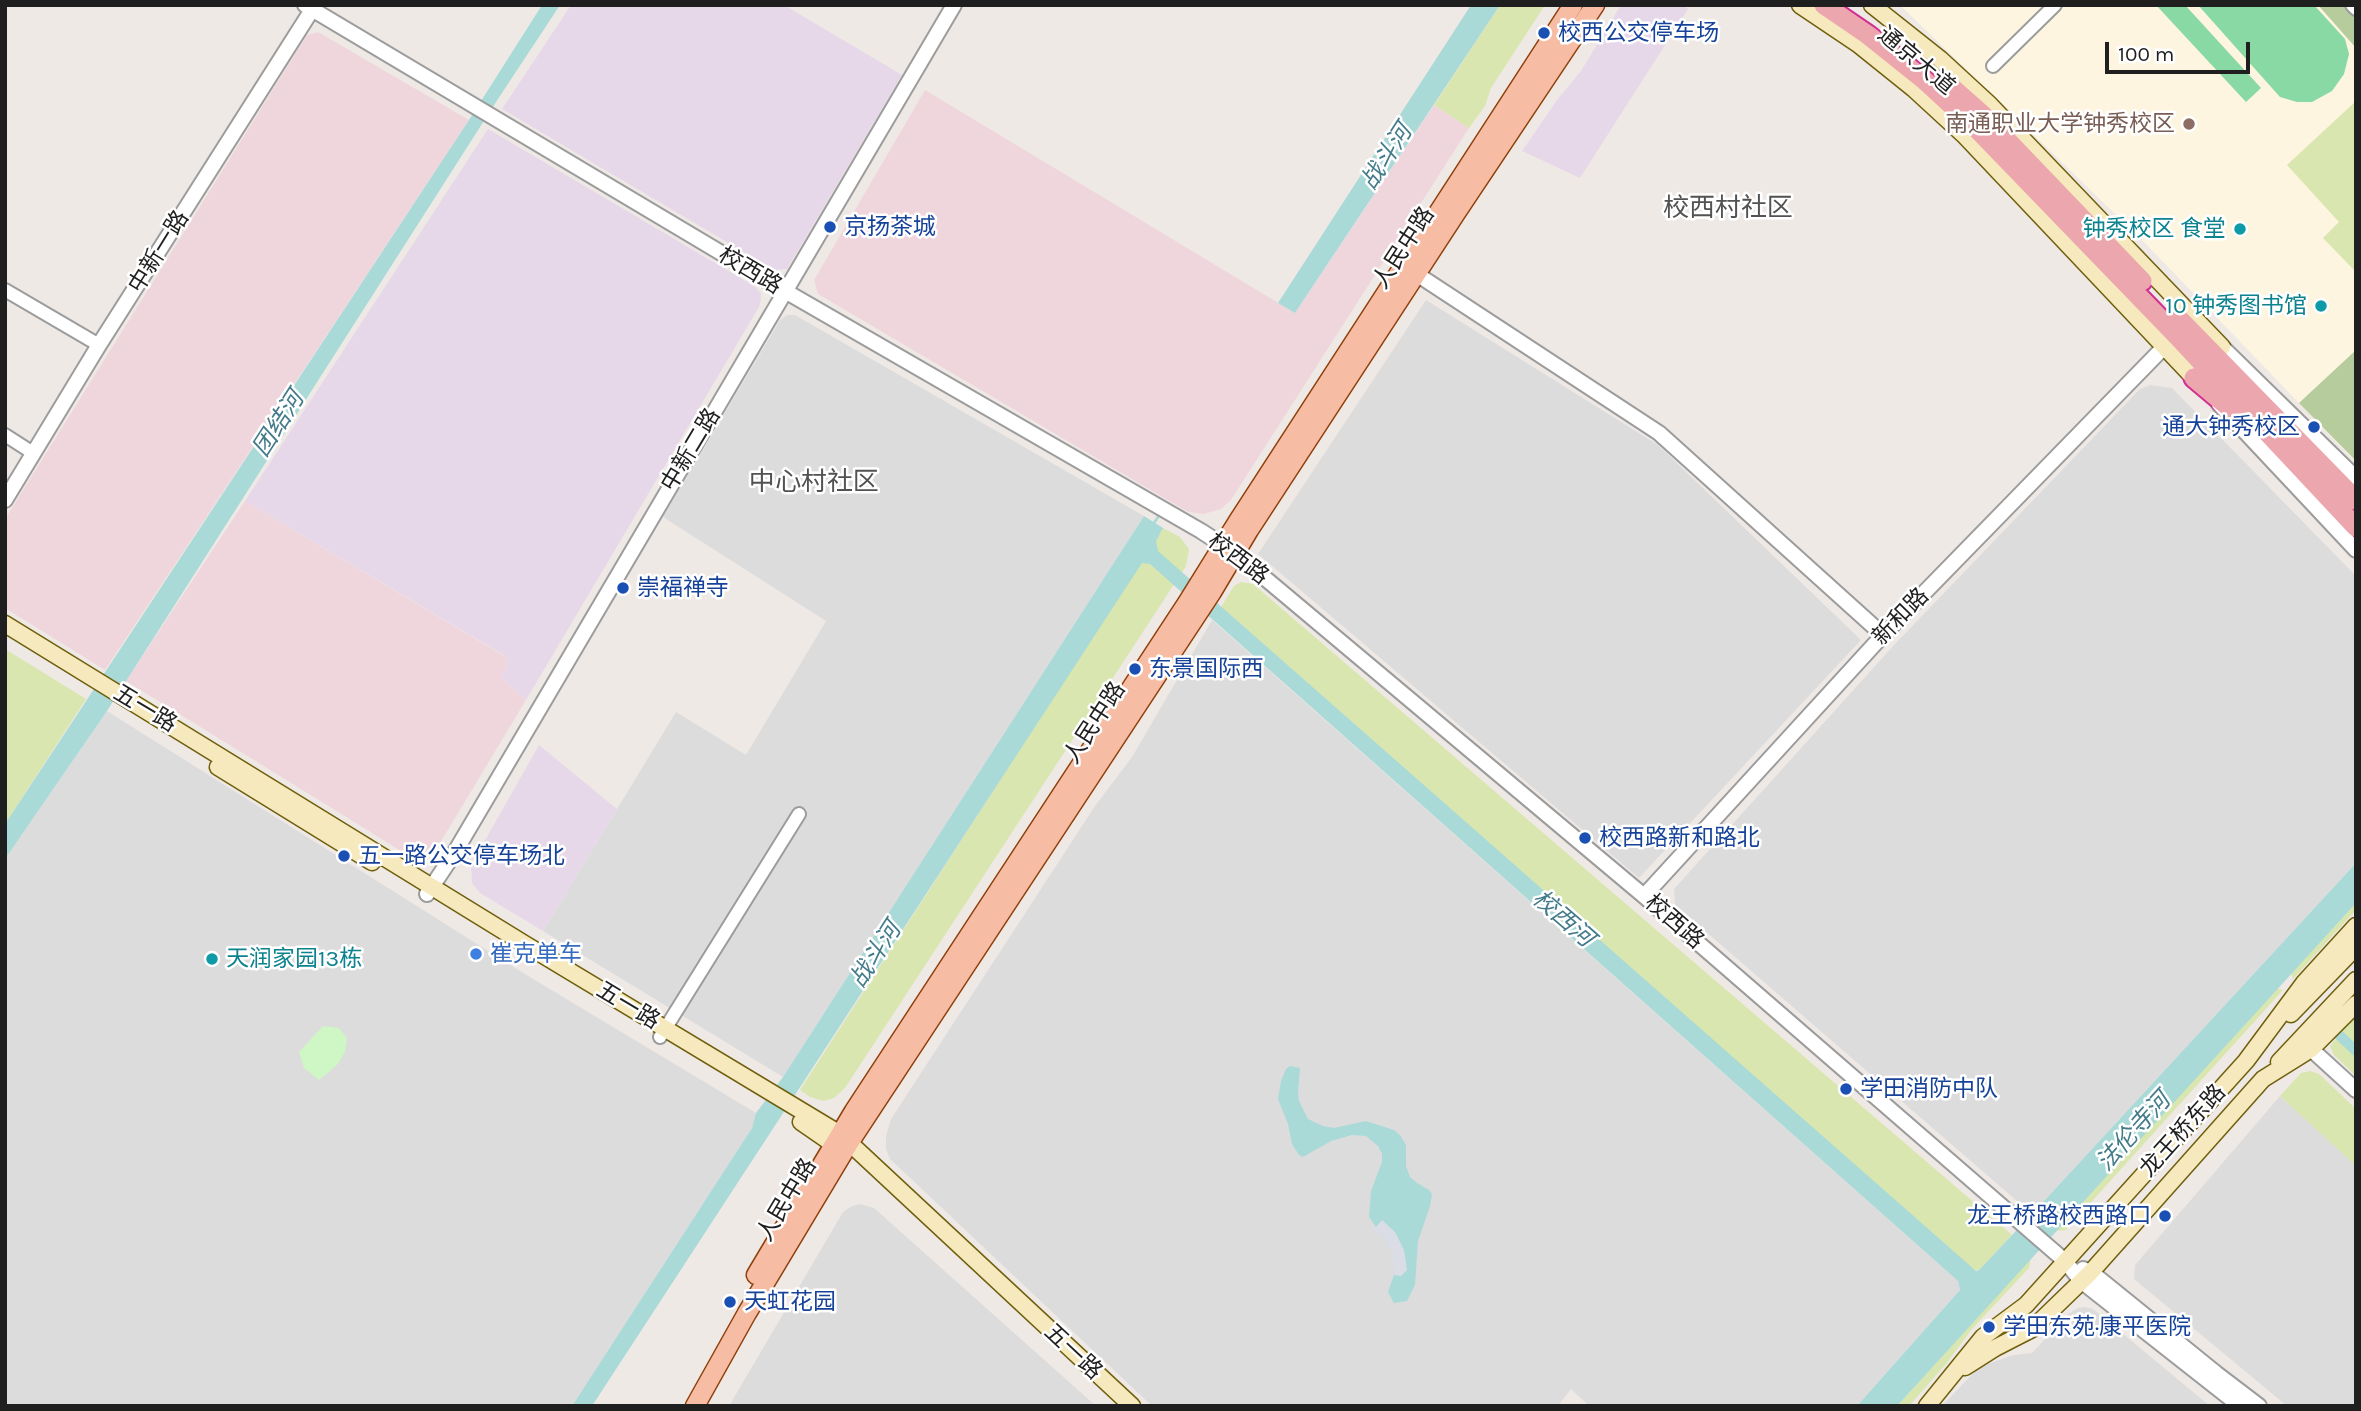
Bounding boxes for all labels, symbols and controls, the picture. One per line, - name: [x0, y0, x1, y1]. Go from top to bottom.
- place label: 校西公交停车场: [1558, 19, 1719, 47]
- street label: 通京大道: [1872, 21, 1960, 101]
- marker: 校西公交停车场: [1536, 25, 1552, 41]
- scale bar: [2109, 28, 2254, 72]
- text: 100 m: [2118, 42, 2175, 66]
- place label: 南通职业大学钟秀校区: [1945, 110, 2175, 138]
- marker: 南通职业大学钟秀校区: [2181, 116, 2197, 132]
- water label: 战斗河: [1355, 119, 1419, 195]
- district label: 校西村社区: [1663, 193, 1793, 225]
- street label: 人民中路: [1367, 202, 1441, 294]
- street label: 中新一路: [123, 206, 195, 298]
- place label: 京扬茶城: [844, 213, 936, 241]
- place label: 钟秀校区 食堂: [2083, 215, 2226, 243]
- marker: 京扬茶城: [822, 219, 838, 235]
- marker: 钟秀校区 食堂: [2232, 221, 2248, 237]
- street label: 校西路: [713, 241, 787, 301]
- place label: 10 钟秀图书馆: [2165, 292, 2307, 320]
- marker: 10 钟秀图书馆: [2313, 298, 2329, 314]
- water label: 团结河: [247, 386, 311, 462]
- street label: 中新二路: [655, 403, 727, 497]
- place label: 通大钟秀校区: [2162, 413, 2300, 441]
- marker: 通大钟秀校区: [2306, 419, 2322, 435]
- district label: 中心村社区: [749, 467, 879, 499]
- street label: 校西路: [1202, 527, 1274, 591]
- place label: 崇福禅寺: [637, 574, 729, 602]
- marker: 崇福禅寺: [615, 580, 631, 596]
- street label: 新和路: [1867, 583, 1935, 651]
- place label: 东景国际西: [1149, 655, 1264, 683]
- marker: 东景国际西: [1127, 661, 1143, 677]
- street label: 人民中路: [1058, 677, 1132, 769]
- street label: 五一路: [108, 679, 182, 739]
- place label: 校西路新和路北: [1599, 824, 1760, 852]
- marker: 校西路新和路北: [1577, 830, 1593, 846]
- place label: 五一路公交停车场北: [358, 842, 565, 870]
- marker: 五一路公交停车场北: [336, 848, 352, 864]
- water label: 校西河: [1526, 885, 1600, 953]
- street label: 校西路: [1639, 889, 1709, 955]
- water label: 战斗河: [844, 917, 908, 993]
- place label: 崔克单车: [490, 940, 582, 968]
- place label: 天润家园13栋: [226, 945, 362, 973]
- marker: 崔克单车: [468, 946, 484, 962]
- marker: 天润家园13栋: [204, 951, 220, 967]
- street label: 五一路: [591, 976, 665, 1036]
- place label: 学田消防中队: [1860, 1075, 1998, 1103]
- street label: 龙王桥东路: [2134, 1079, 2232, 1183]
- marker: 学田消防中队: [1838, 1081, 1854, 1097]
- water label: 法伦寺河: [2091, 1087, 2177, 1177]
- street label: 人民中路: [751, 1153, 823, 1247]
- place label: 龙王桥路校西路口: [1967, 1202, 2151, 1230]
- marker: 龙王桥路校西路口: [2157, 1208, 2173, 1224]
- place label: 天虹花园: [744, 1288, 836, 1316]
- marker: 天虹花园: [722, 1294, 738, 1310]
- place label: 学田东苑·康平医院: [2003, 1313, 2191, 1341]
- street label: 五一路: [1038, 1318, 1108, 1386]
- marker: 学田东苑·康平医院: [1981, 1319, 1997, 1335]

